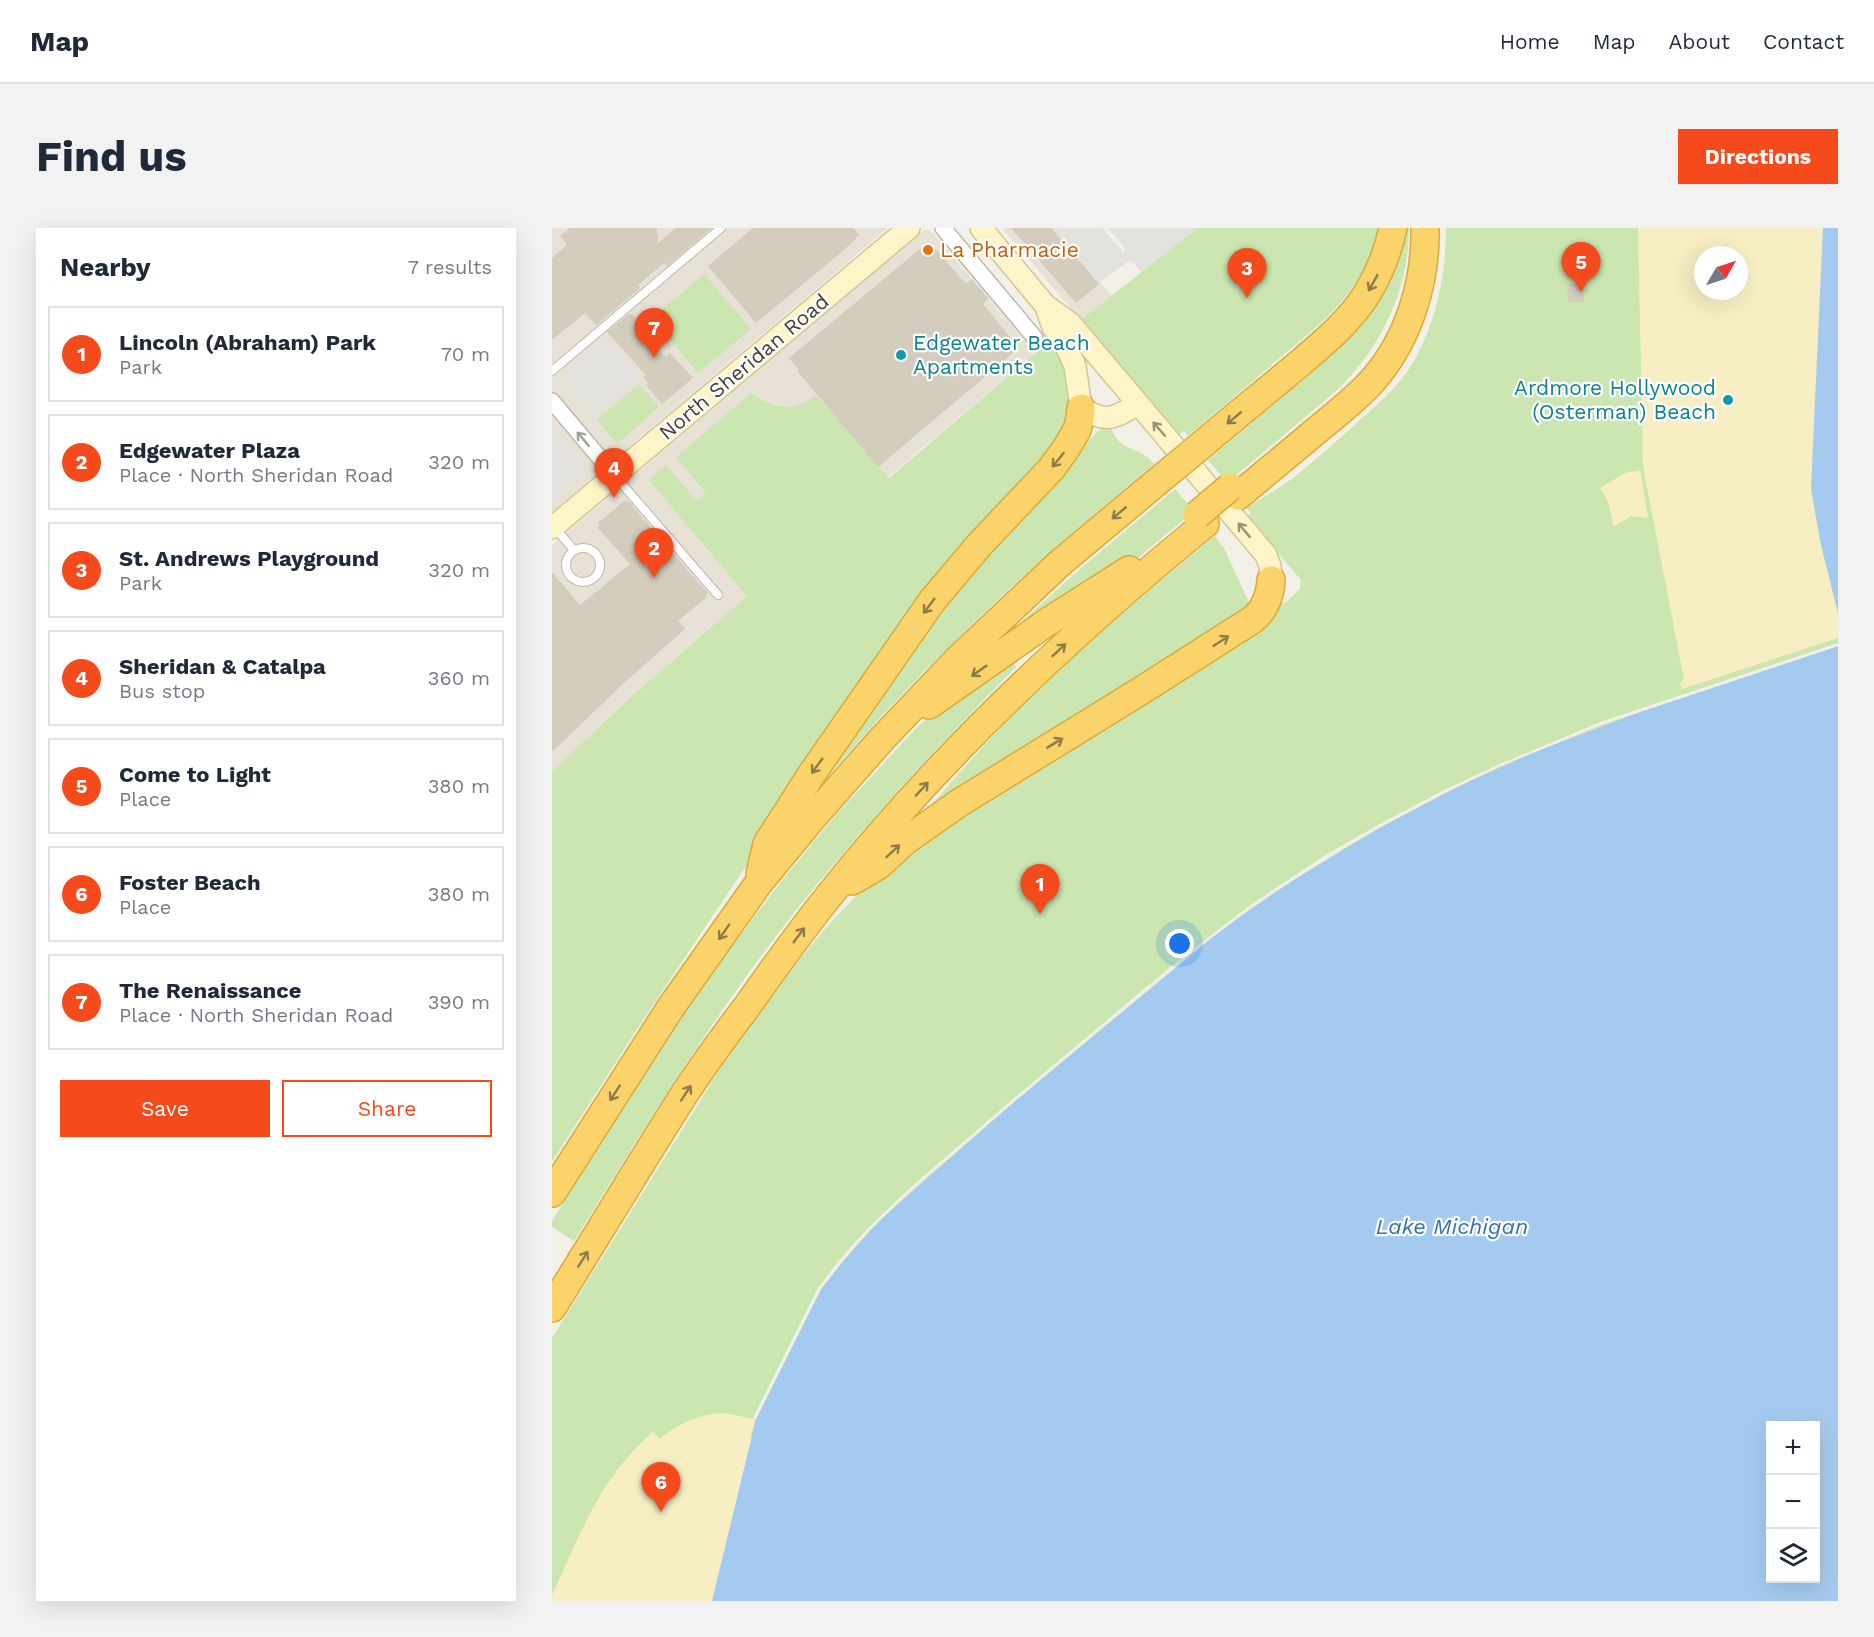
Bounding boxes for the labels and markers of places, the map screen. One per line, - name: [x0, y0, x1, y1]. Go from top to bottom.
- place label: La Pharmacie: [940, 237, 1079, 262]
- pin: 5: [1562, 242, 1600, 292]
- marker: La Pharmacie: [921, 243, 935, 257]
- pin: 3: [1228, 248, 1266, 298]
- pin: 7: [634, 308, 674, 358]
- place label: Edgewater Beach Apartments: [913, 330, 1090, 379]
- marker: Edgewater Beach Apartments: [894, 348, 908, 362]
- place label: Ardmore Hollywood (Osterman) Beach: [1514, 375, 1716, 424]
- marker: Ardmore Hollywood (Osterman) Beach: [1721, 393, 1735, 407]
- pin: 4: [594, 448, 634, 498]
- pin: 2: [634, 528, 674, 578]
- pin: 1: [1020, 864, 1060, 914]
- pin: 6: [642, 1462, 680, 1512]

